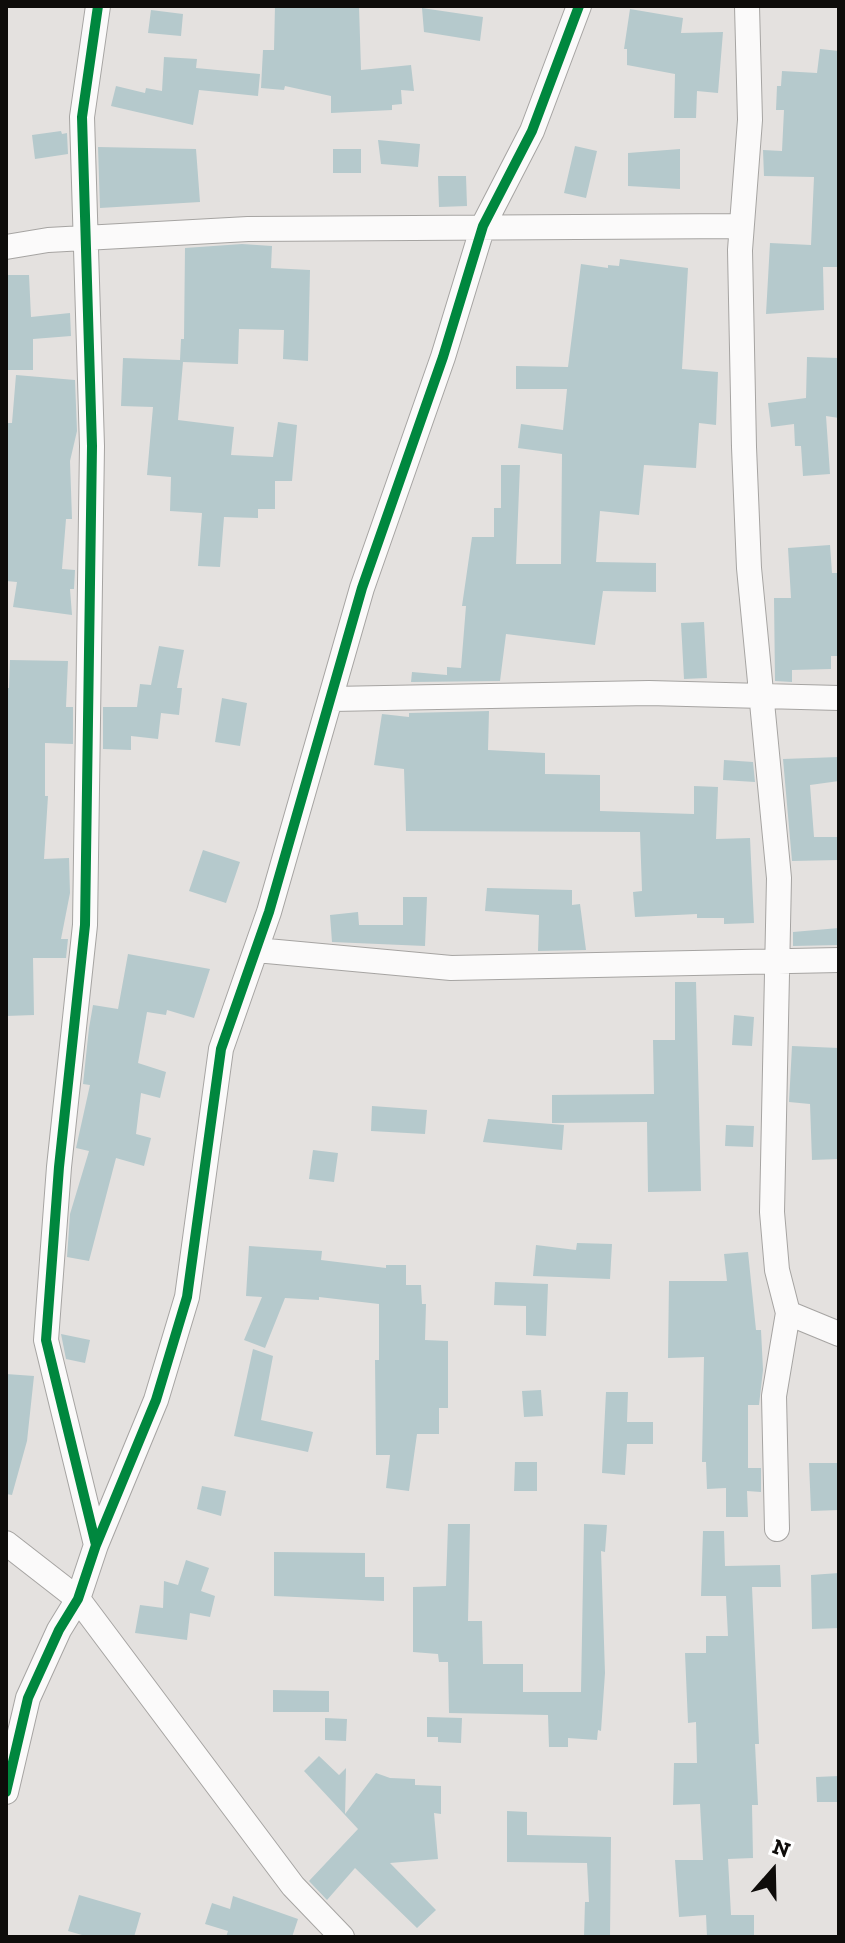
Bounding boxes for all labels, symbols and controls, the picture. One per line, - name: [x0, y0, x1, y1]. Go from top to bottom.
- north arrow: [733, 1831, 813, 1911]
- text: N: [769, 1832, 794, 1864]

